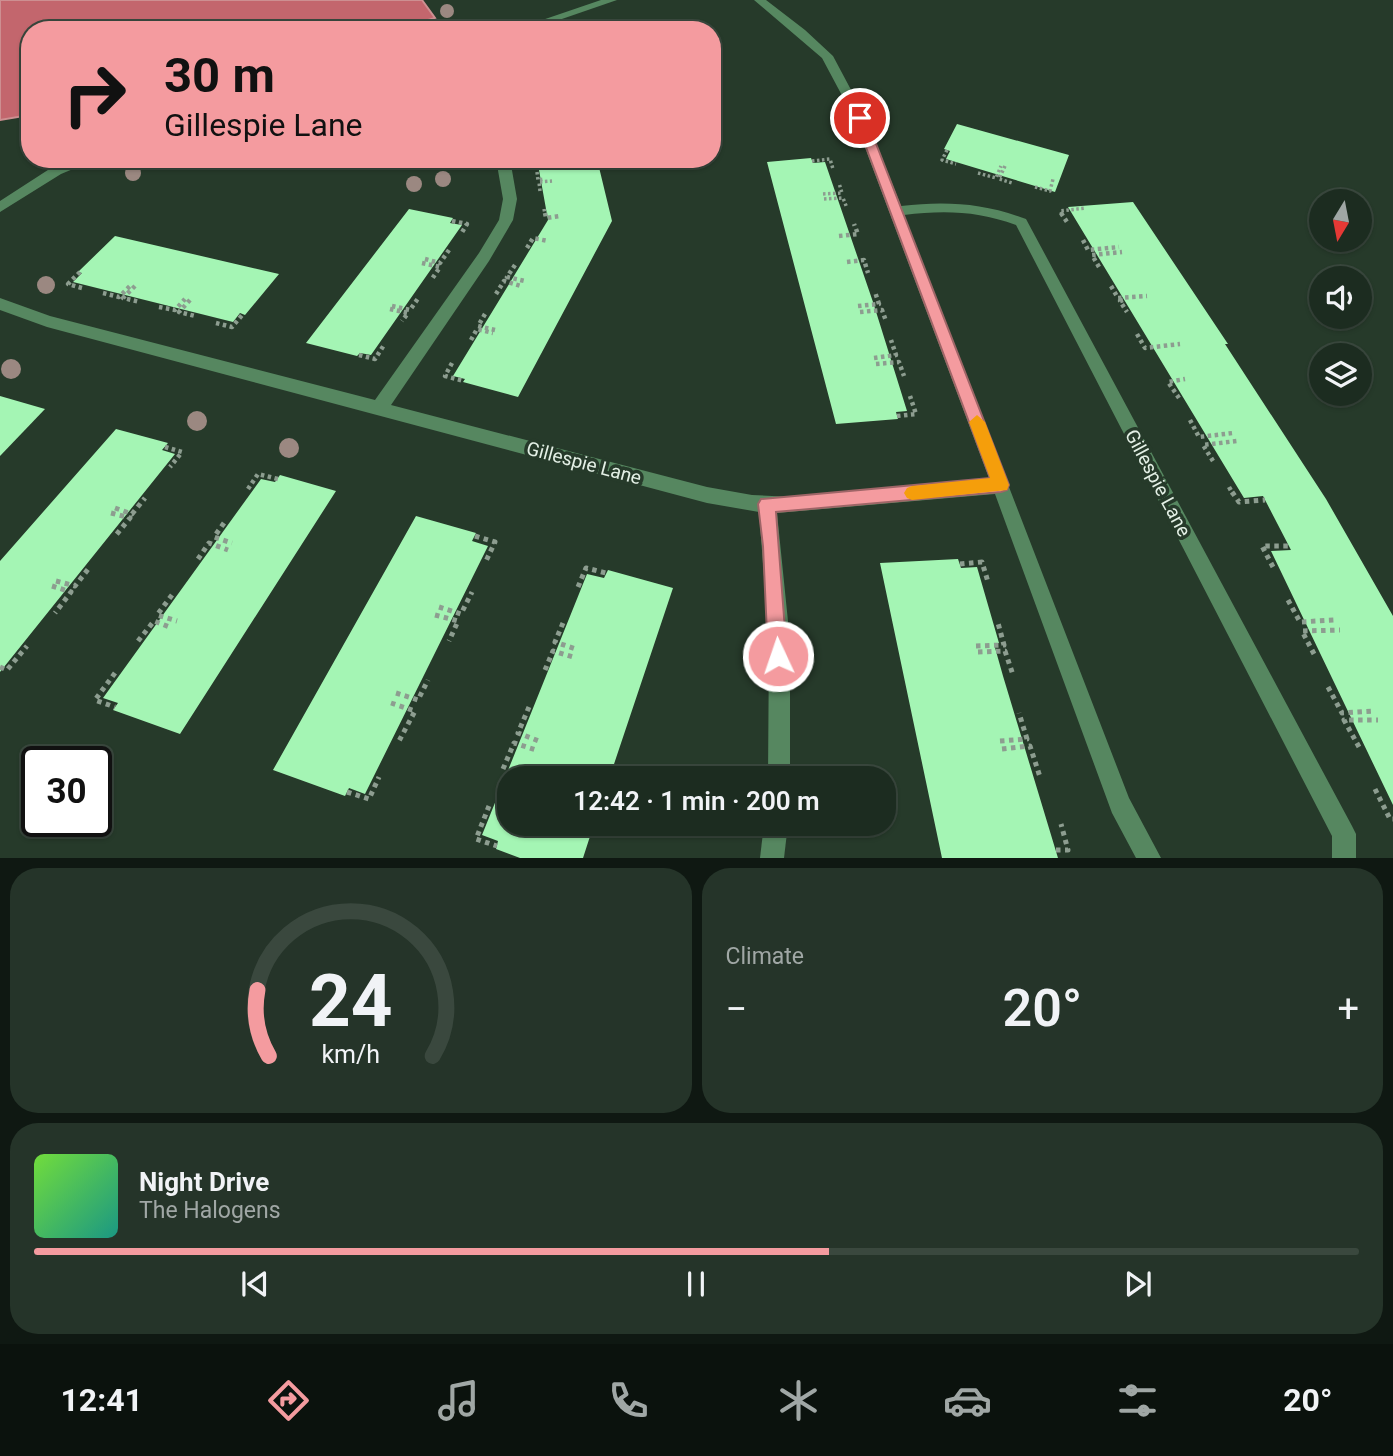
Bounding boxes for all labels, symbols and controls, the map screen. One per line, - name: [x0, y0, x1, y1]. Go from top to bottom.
- text: 30 m: [164, 47, 275, 104]
- icon: right: [49, 49, 140, 140]
- pin: [830, 88, 890, 148]
- icon: arrive: [841, 99, 879, 137]
- text: Gillespie Lane: [164, 106, 363, 144]
- north arrow: [1309, 189, 1372, 252]
- map controls: [1309, 189, 1372, 406]
- button: sound: [1309, 266, 1372, 329]
- button: layers: [1309, 343, 1372, 406]
- street label: Gillespie Lane: [1120, 426, 1196, 540]
- street label: Gillespie Lane: [524, 437, 644, 489]
- position arrow: [741, 619, 815, 693]
- speed limit sign: 30: [21, 746, 112, 837]
- text: 12:42 · 1 min · 200 m: [573, 786, 820, 816]
- text: Climate: [726, 943, 804, 970]
- text: 24: [309, 959, 393, 1045]
- text: 20°: [1003, 978, 1082, 1039]
- text: −: [726, 987, 747, 1031]
- text: +: [1337, 987, 1359, 1031]
- text: km/h: [321, 1040, 380, 1069]
- text: Night Drive: [139, 1167, 269, 1197]
- text: The Halogens: [139, 1197, 281, 1224]
- icon: previous: [236, 1265, 274, 1303]
- icon: pause: [677, 1265, 715, 1303]
- icon: next: [1119, 1265, 1157, 1303]
- icon: directions: [264, 1376, 313, 1425]
- icon: music: [434, 1376, 483, 1425]
- icon: phone: [604, 1376, 653, 1425]
- icon: climate: [774, 1376, 823, 1425]
- icon: car: [943, 1376, 992, 1425]
- icon: filters: [1113, 1376, 1162, 1425]
- text: 12:41: [60, 1381, 143, 1419]
- text: 20°: [1283, 1381, 1332, 1419]

